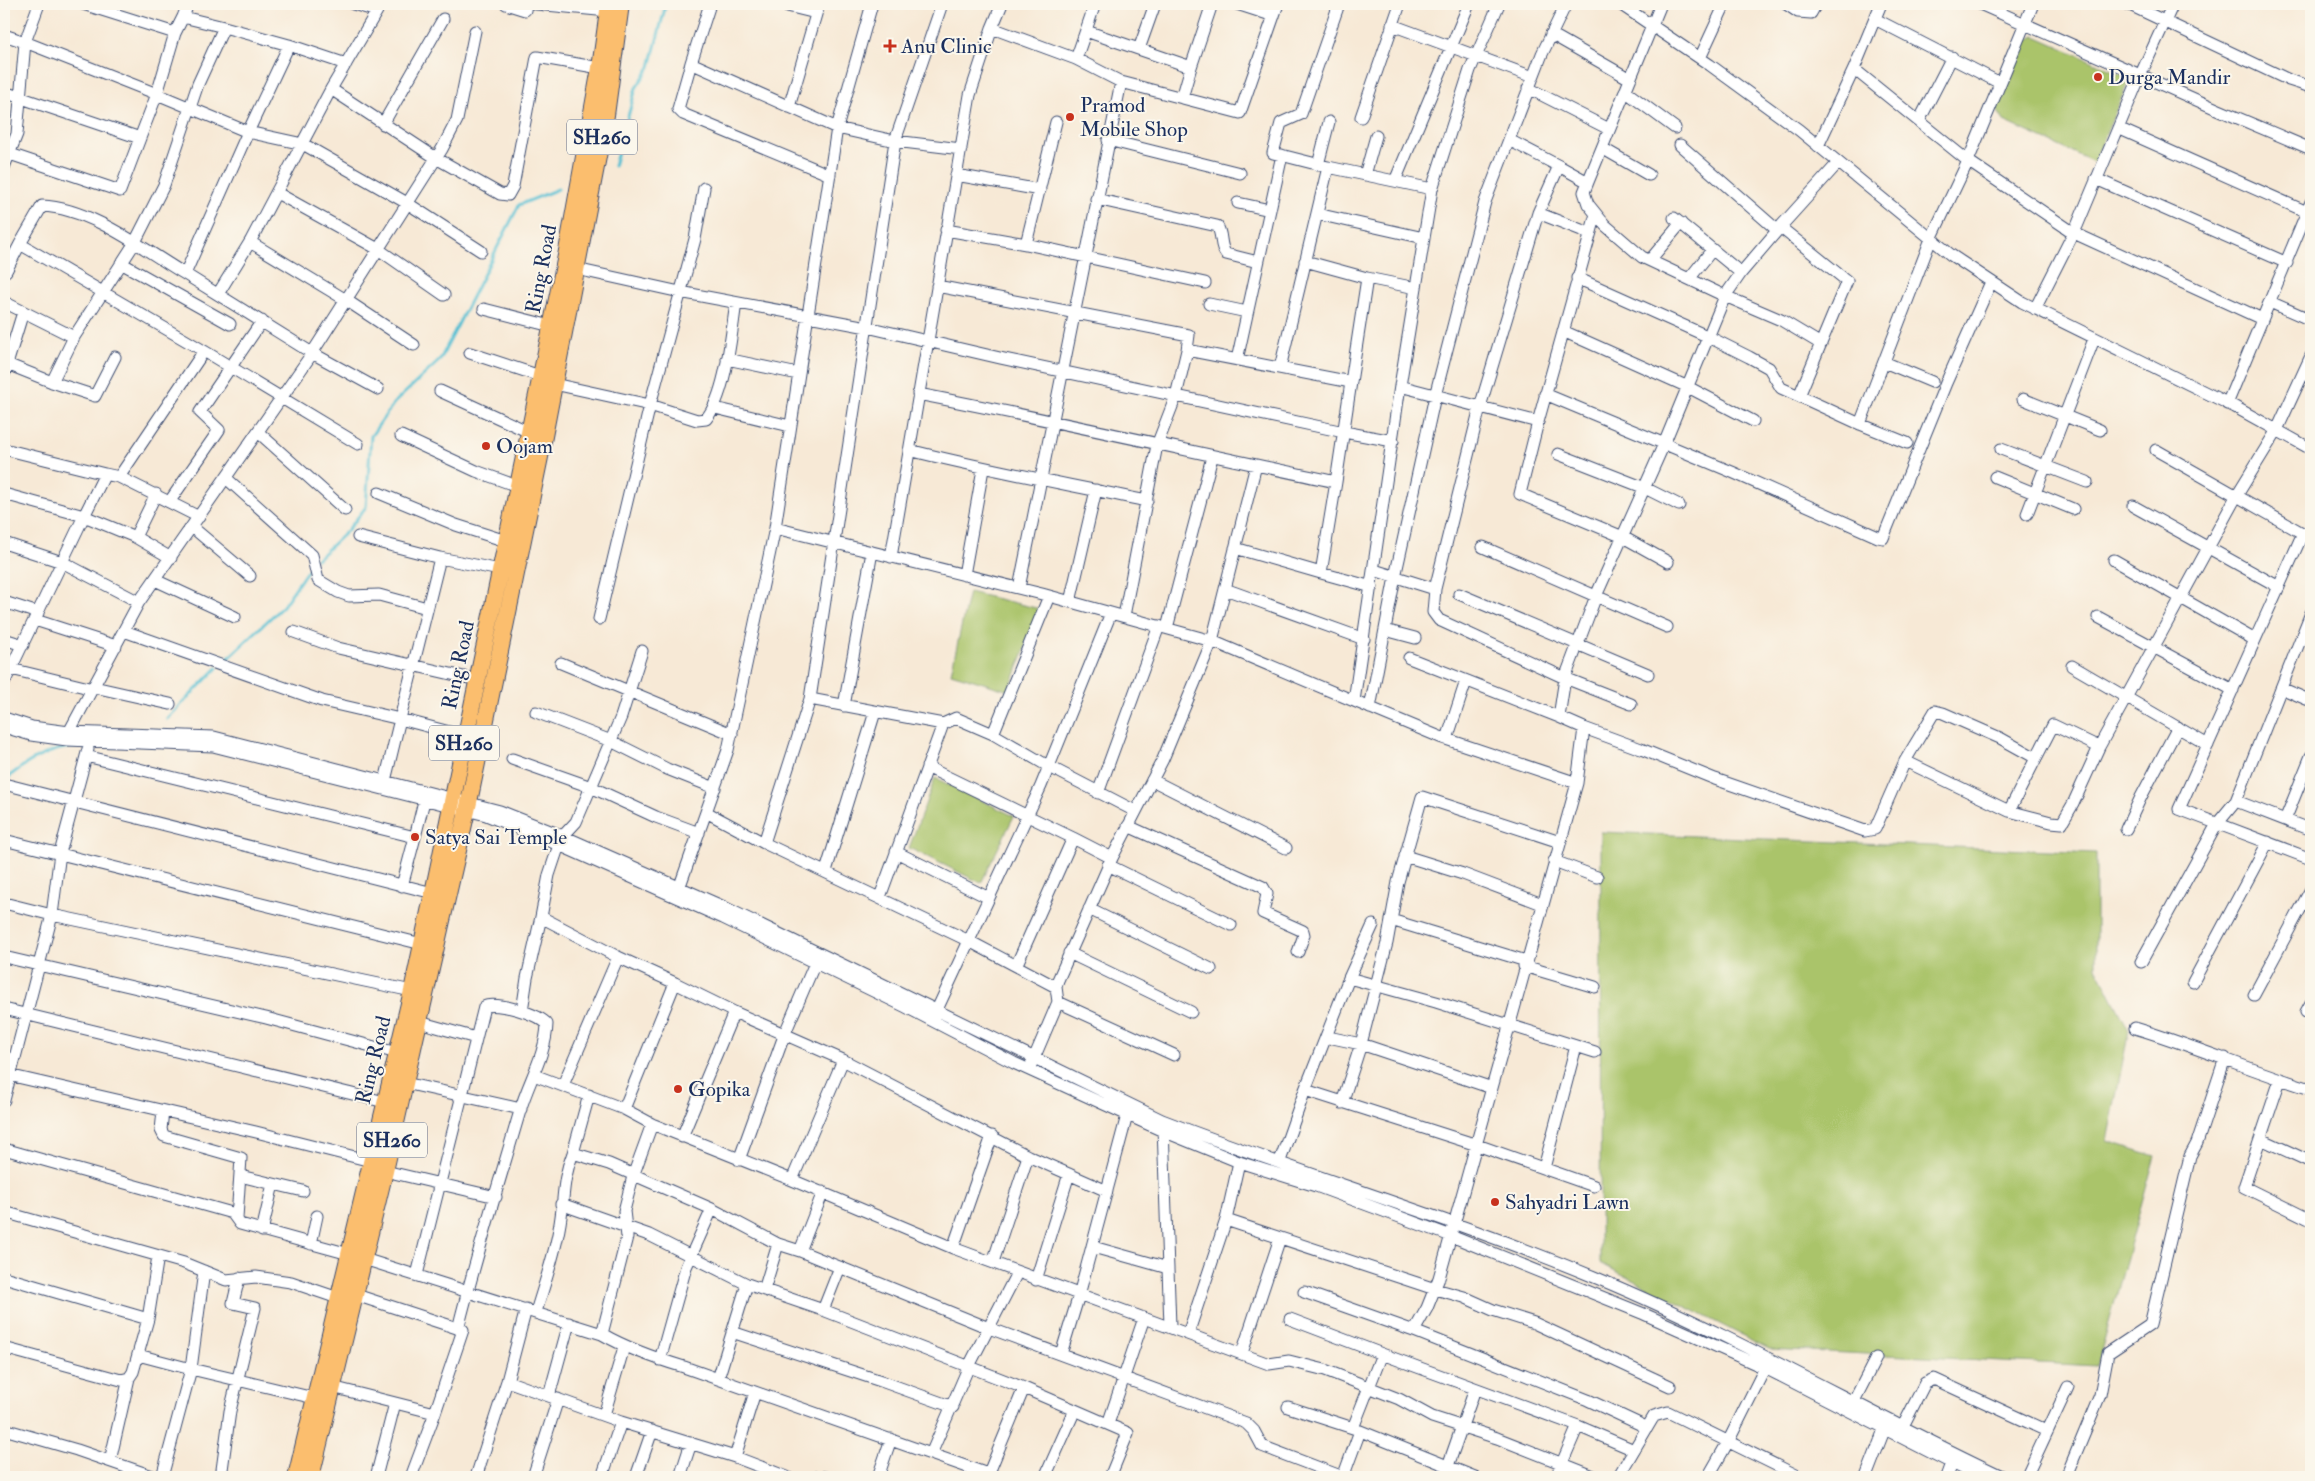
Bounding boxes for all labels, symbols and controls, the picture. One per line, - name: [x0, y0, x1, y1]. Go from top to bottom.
- place label: Anu Clinic: [900, 33, 992, 60]
- marker: Anu Clinic: [883, 39, 897, 53]
- place label: Durga Mandir: [2108, 64, 2231, 91]
- marker: Durga Mandir: [2092, 71, 2104, 83]
- place label: Pramod Mobile Shop: [1080, 92, 1188, 143]
- marker: Pramod Mobile Shop: [1064, 111, 1076, 123]
- road number: SH260: [567, 120, 637, 154]
- street label: Ring Road: [520, 222, 563, 316]
- place label: Oojam: [496, 433, 553, 460]
- marker: Oojam: [480, 440, 492, 452]
- street label: Ring Road: [436, 618, 481, 712]
- road number: SH260: [429, 726, 499, 760]
- place label: Satya Sai Temple: [425, 824, 567, 851]
- marker: Satya Sai Temple: [409, 831, 421, 843]
- street label: Ring Road: [349, 1013, 398, 1107]
- place label: Gopika: [688, 1076, 751, 1103]
- marker: Gopika: [672, 1083, 684, 1095]
- road number: SH260: [357, 1122, 427, 1158]
- place label: Sahyadri Lawn: [1505, 1189, 1630, 1216]
- marker: Sahyadri Lawn: [1489, 1196, 1501, 1208]

